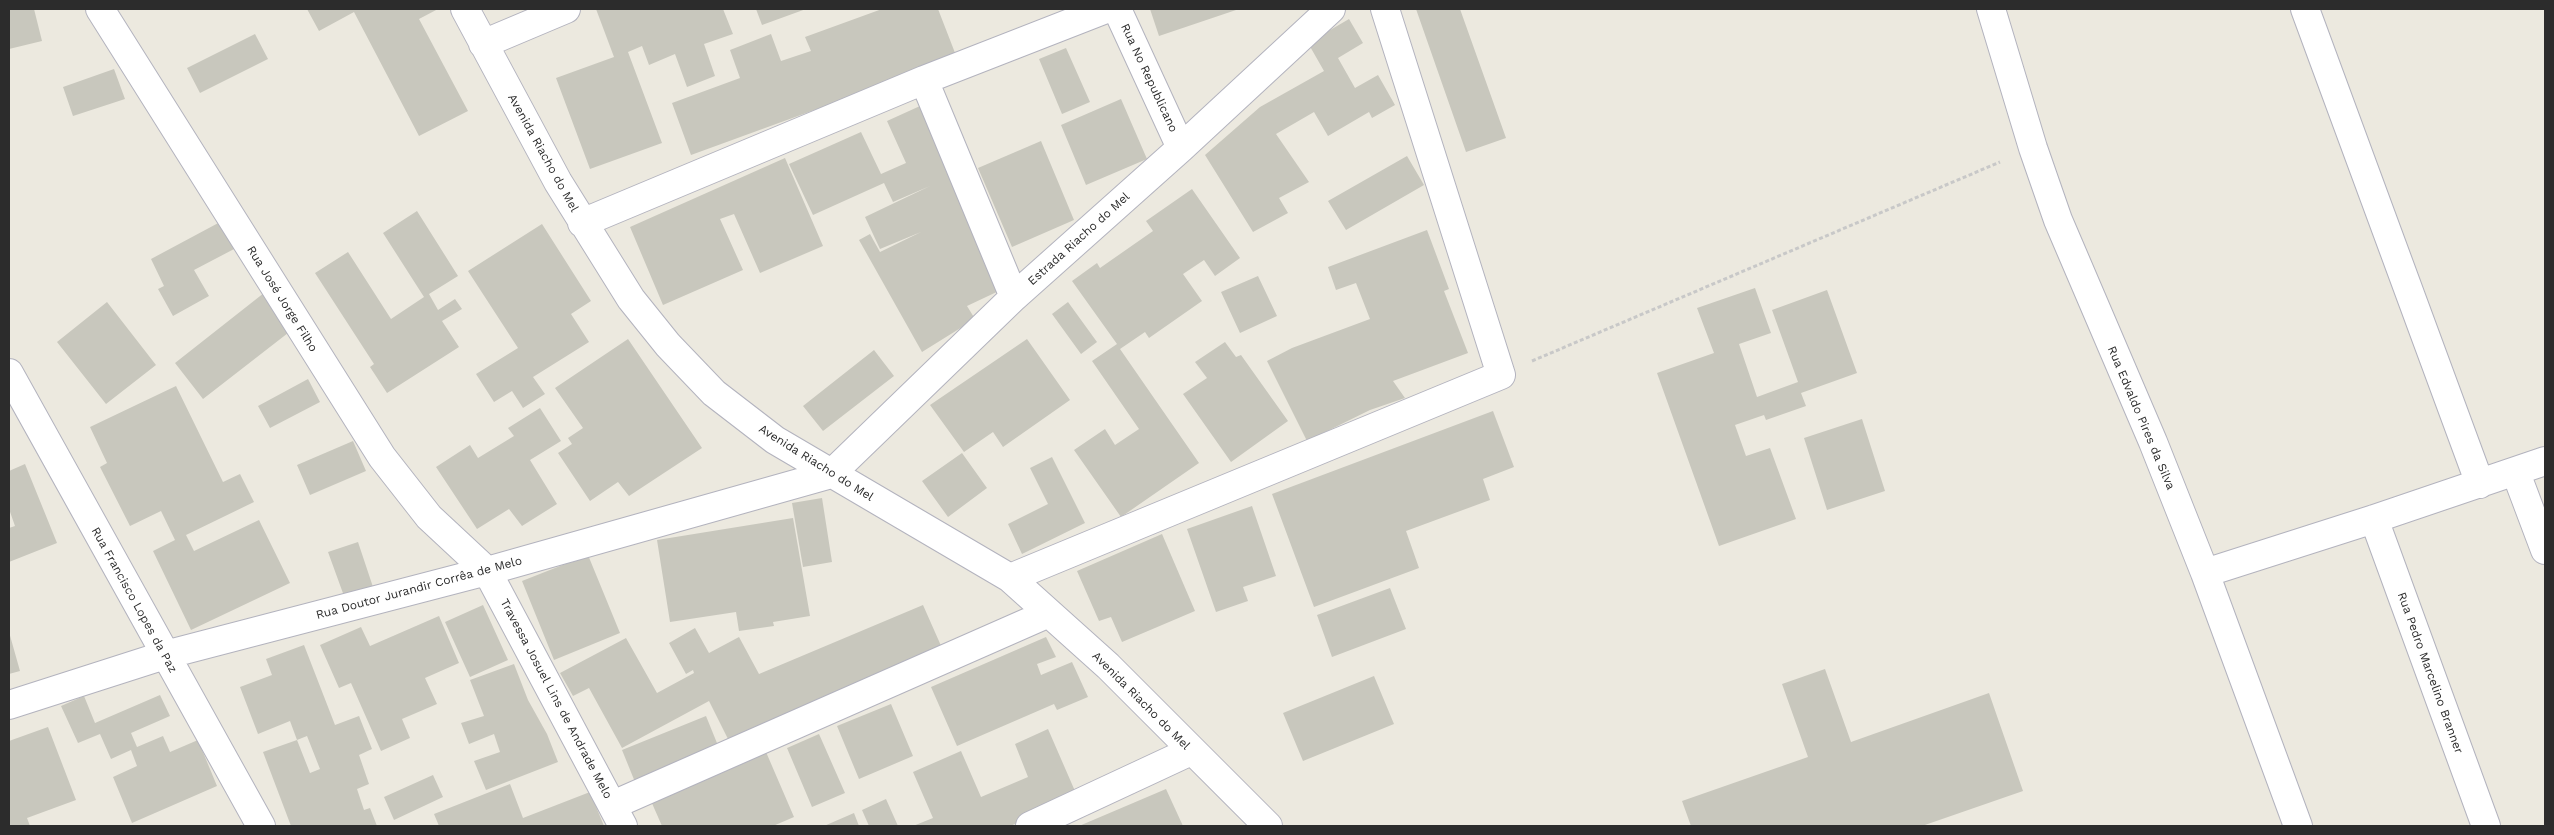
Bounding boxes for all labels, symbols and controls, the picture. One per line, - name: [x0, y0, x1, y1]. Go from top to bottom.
- street label: Rua No Republicano: [1117, 21, 1181, 135]
- street label: Avenida Riacho do Mel: [505, 92, 581, 214]
- street label: Estrada Riacho do Mel: [1025, 190, 1133, 288]
- street label: Rua José Jorge Filho: [244, 243, 320, 355]
- street label: Rua Edvaldo Pires da Silva: [2104, 344, 2178, 492]
- street label: Avenida Riacho do Mel: [756, 422, 876, 504]
- street label: Rua Francisco Lopes da Paz: [88, 525, 180, 675]
- street label: Rua Doutor Jurandir Corrêa de Melo: [314, 554, 524, 622]
- street label: Rua Pedro Marcelino Branner: [2394, 590, 2466, 756]
- street label: Travessa Josuel Lins de Andrade Melo: [497, 597, 615, 801]
- street label: Avenida Riacho do Mel: [1089, 649, 1193, 753]

